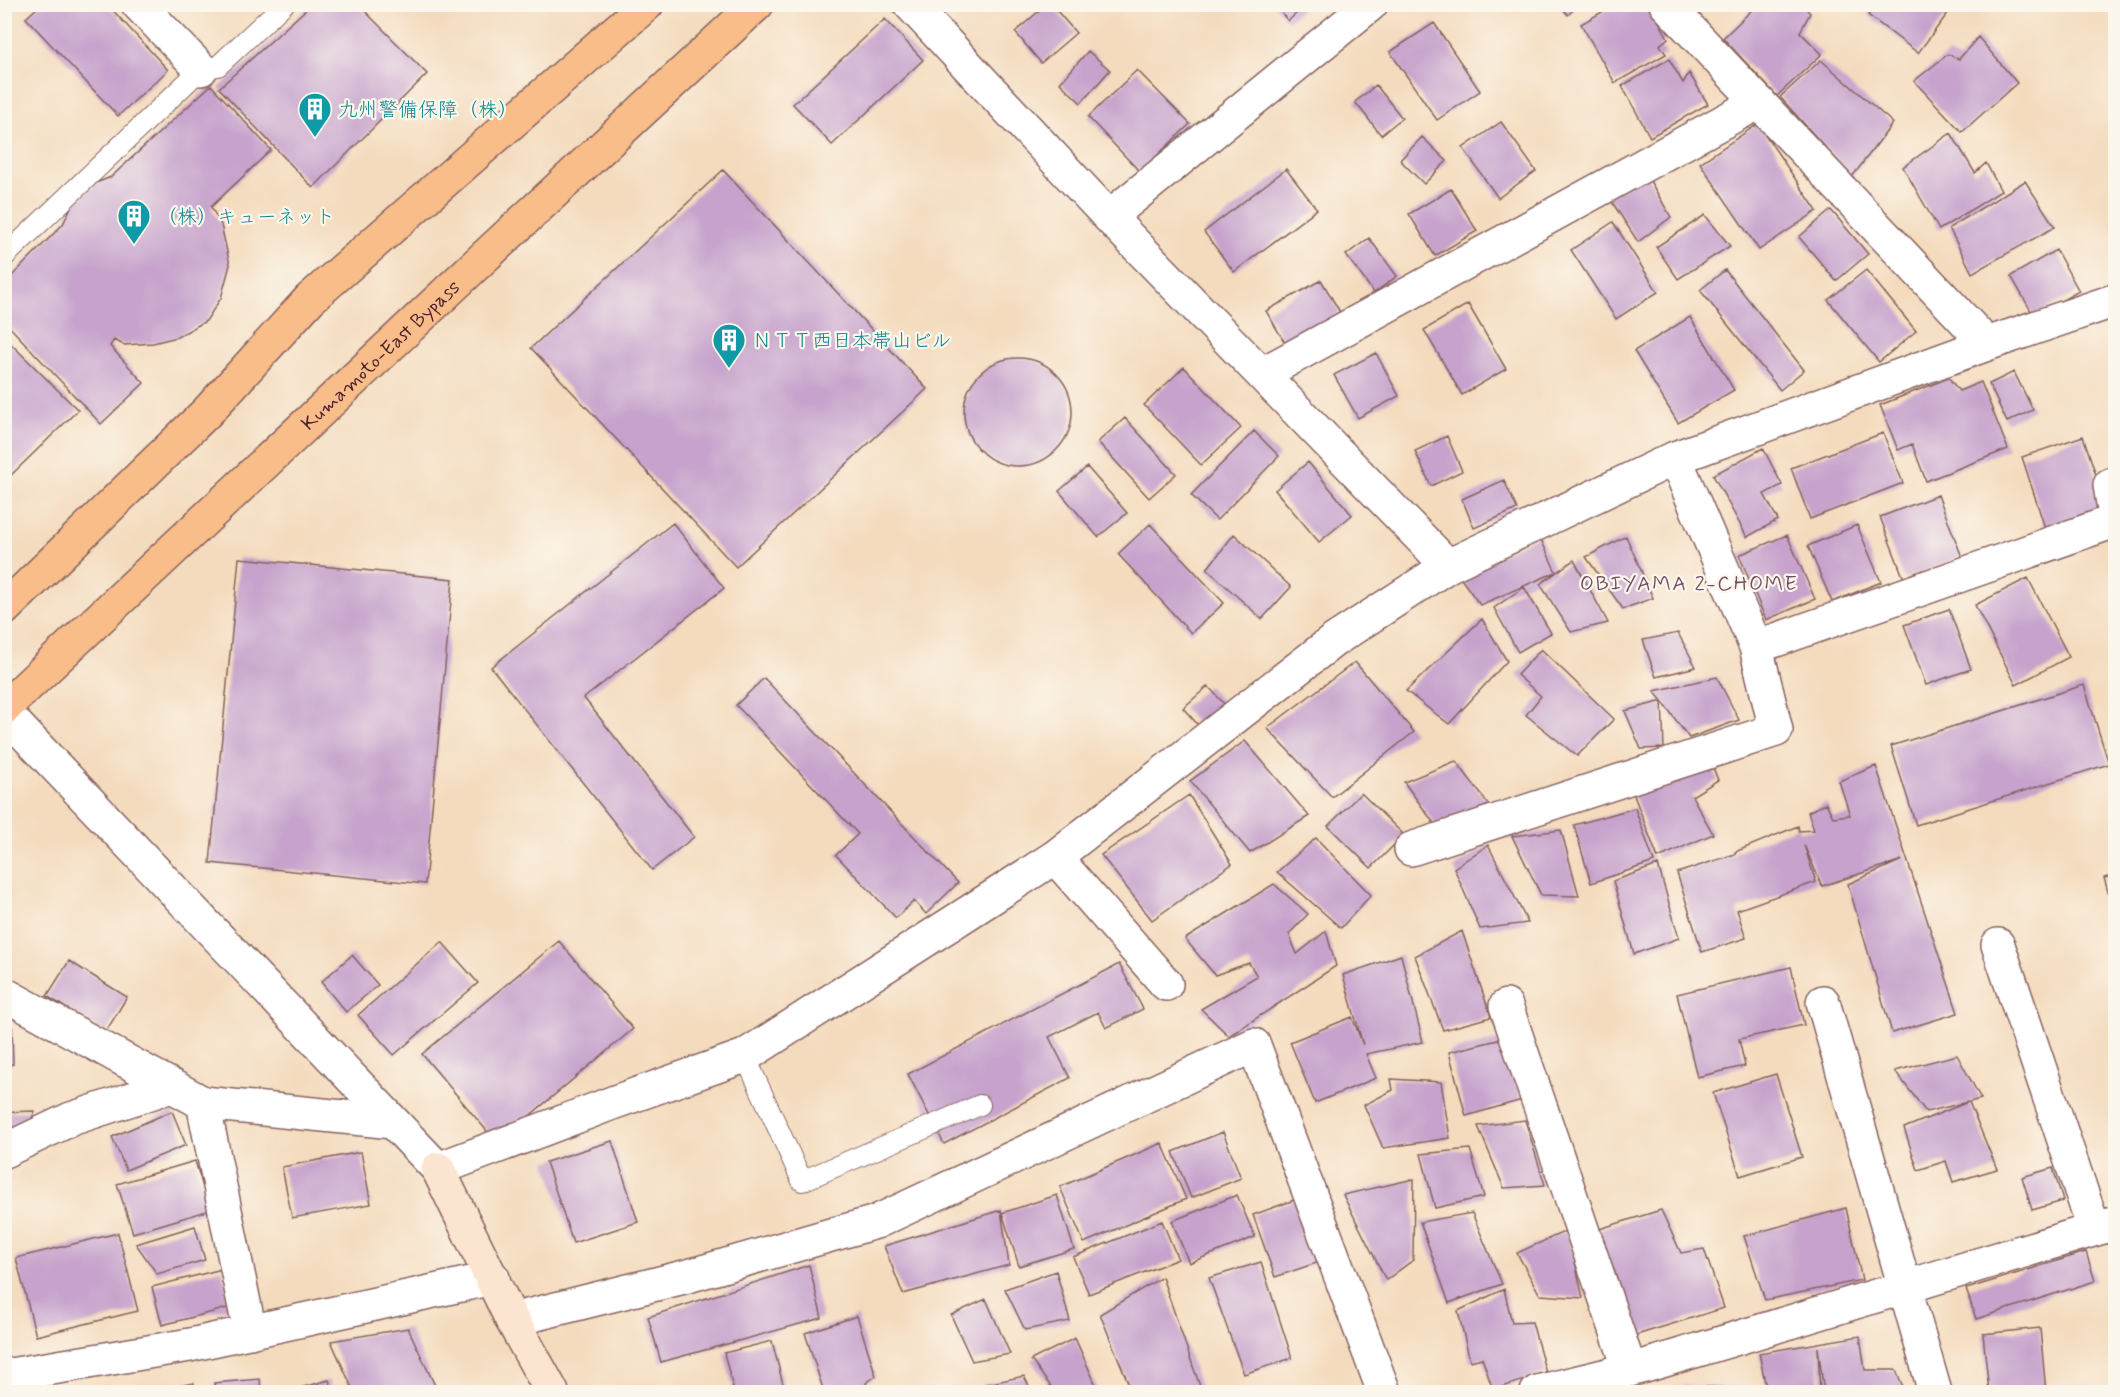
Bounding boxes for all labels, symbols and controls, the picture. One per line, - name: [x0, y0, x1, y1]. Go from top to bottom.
- building icon: 九州警備保障（株）: [297, 91, 333, 138]
- place label: 九州警備保障（株）: [338, 97, 518, 124]
- building icon: （株）キューネット: [116, 198, 152, 245]
- place label: （株）キューネット: [157, 204, 335, 231]
- street label: Kumamoto-East Bypass: [296, 275, 466, 437]
- building icon: ＮＴＴ西日本帯山ビル: [711, 322, 747, 369]
- place label: ＮＴＴ西日本帯山ビル: [752, 328, 952, 355]
- district label: OBIYAMA 2-CHOME: [1580, 570, 1798, 598]

